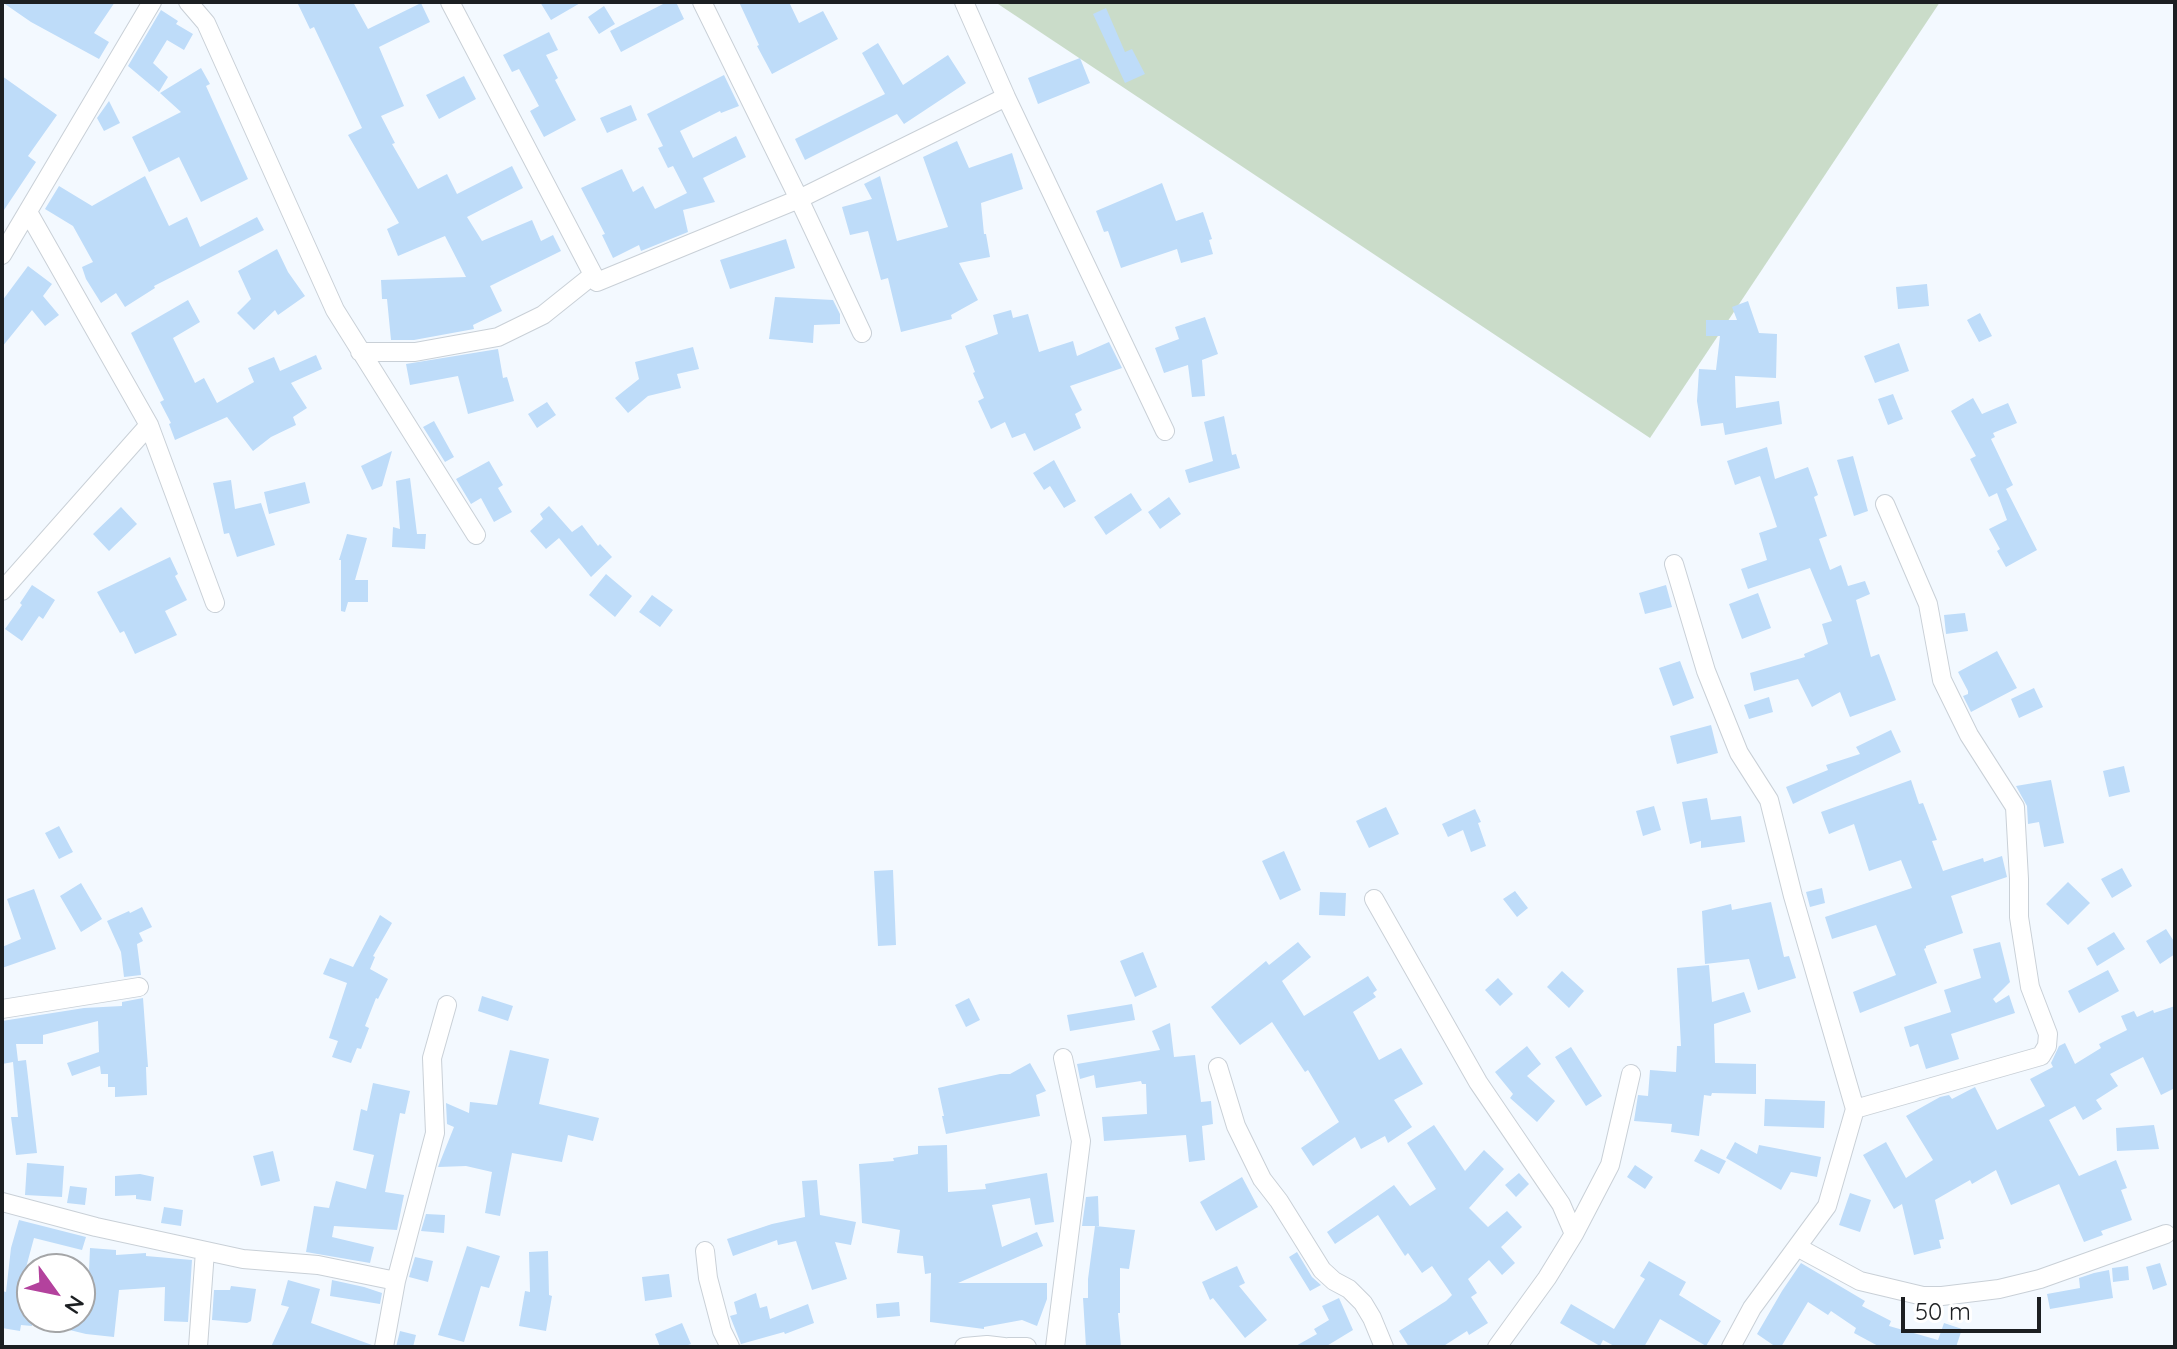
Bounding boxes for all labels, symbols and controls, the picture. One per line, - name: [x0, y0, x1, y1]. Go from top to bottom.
- north arrow: [16, 1253, 96, 1333]
- scale bar: [1905, 1281, 2045, 1331]
- text: N: [58, 1291, 91, 1319]
- text: 50 m: [1915, 1296, 1971, 1326]

